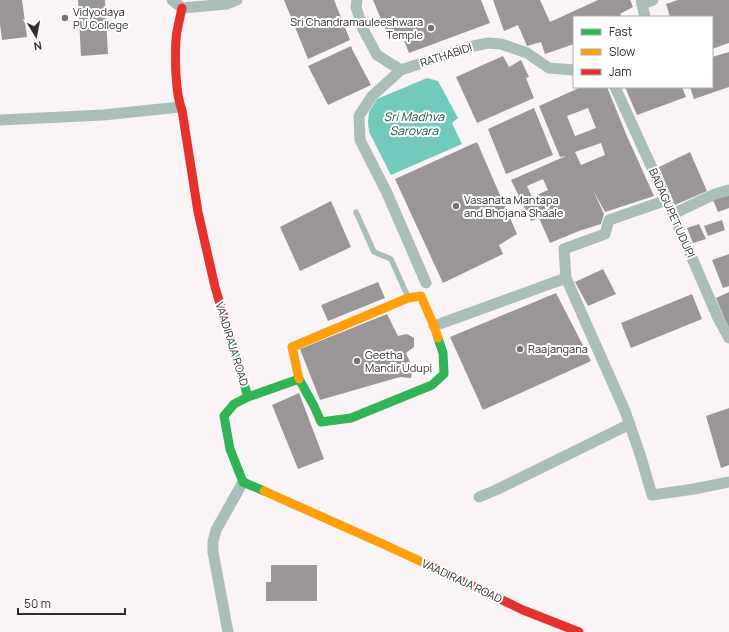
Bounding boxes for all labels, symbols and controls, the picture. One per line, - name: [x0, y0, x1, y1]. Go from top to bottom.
- place label: Vidyodaya PU College: [73, 4, 129, 32]
- marker: Vidyodaya PU College: [60, 13, 70, 23]
- place label: Sri Chandramauleeshwara Temple: [290, 14, 424, 42]
- north arrow: [16, 16, 56, 56]
- legend: [573, 16, 713, 88]
- marker: Sri Chandramauleeshwara Temple: [426, 23, 436, 33]
- text: Fast: [609, 23, 633, 40]
- text: N: [33, 38, 43, 54]
- street label: RATHABIDI: [418, 39, 474, 70]
- text: Slow: [609, 43, 635, 60]
- text: Jam: [609, 63, 631, 80]
- water label: Sri Madhva Sarovara: [384, 108, 445, 139]
- street label: BADAGUPET UDUPI: [646, 166, 699, 260]
- place label: Vasanata Mantapa and Bhojana Shaale: [464, 192, 564, 220]
- marker: Vasanata Mantapa and Bhojana Shaale: [451, 201, 461, 211]
- street label: VAADIRAJA ROAD: [213, 300, 252, 388]
- place label: Raajangana: [528, 341, 588, 356]
- marker: Raajangana: [515, 344, 525, 354]
- place label: Geetha Mandir Udupi: [365, 347, 432, 375]
- marker: Geetha Mandir Udupi: [352, 356, 362, 366]
- street label: VAADIRAJA ROAD: [420, 555, 505, 606]
- scale bar: [18, 590, 125, 616]
- text: 50 m: [24, 595, 51, 612]

